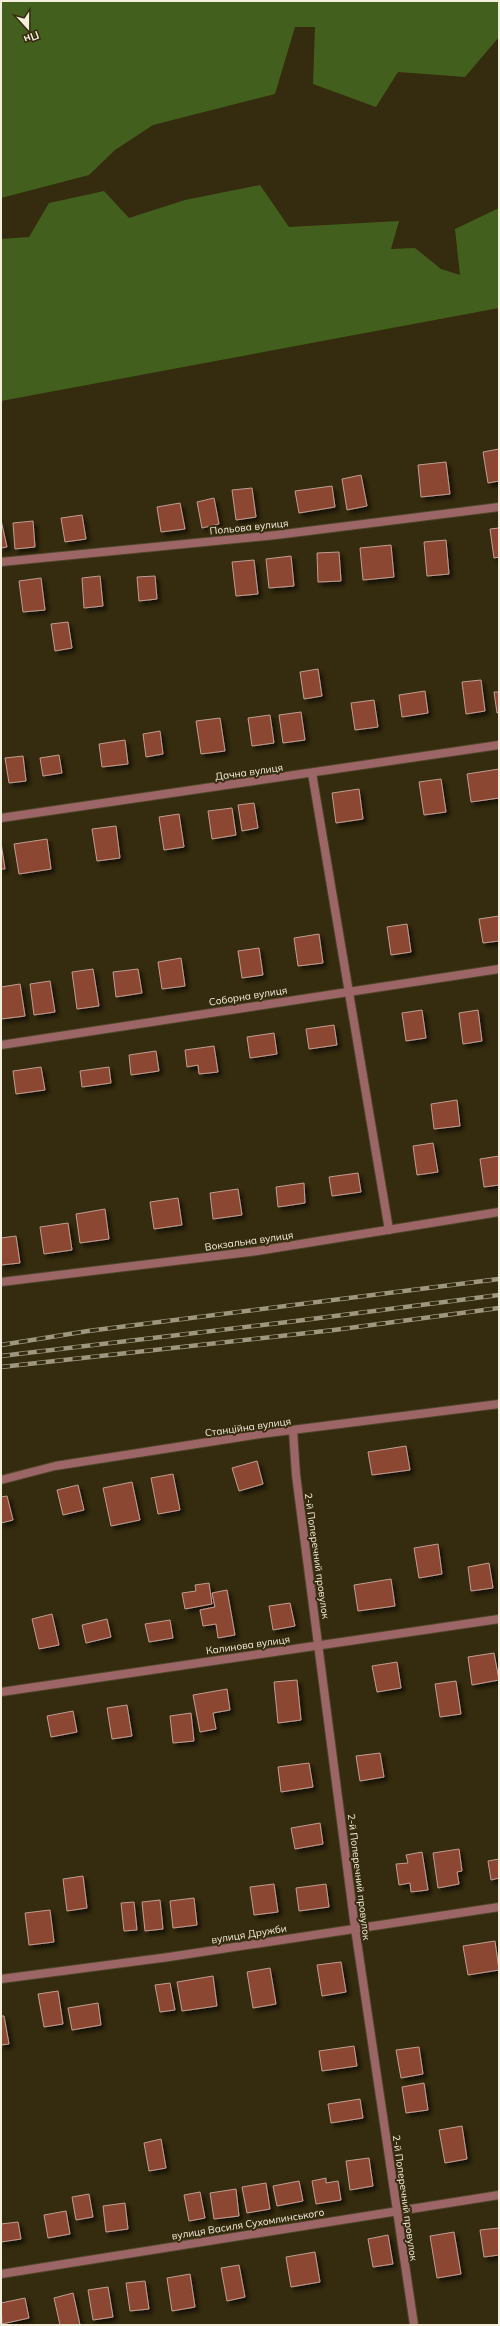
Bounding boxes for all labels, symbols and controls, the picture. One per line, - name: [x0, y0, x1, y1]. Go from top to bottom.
- north arrow: [8, 8, 48, 48]
- text: Пн: [22, 28, 41, 47]
- street label: Польова вулиця: [209, 516, 289, 538]
- street label: Дачна вулиця: [214, 761, 284, 783]
- street label: Соборна вулиця: [208, 983, 288, 1009]
- street label: Вокзальна вулиця: [204, 1228, 294, 1254]
- street label: Станційна вулиця: [204, 1415, 292, 1439]
- street label: 2-й Поперечний провулок: [302, 1492, 332, 1620]
- street label: Калинова вулиця: [205, 1633, 291, 1657]
- street label: 2-й Поперечний провулок: [345, 1813, 373, 1942]
- street label: вулиця Дружби: [210, 1922, 288, 1946]
- street label: 2-й Поперечний провулок: [390, 2134, 420, 2262]
- street label: вулиця Василя Сухомлинського: [171, 2205, 325, 2242]

